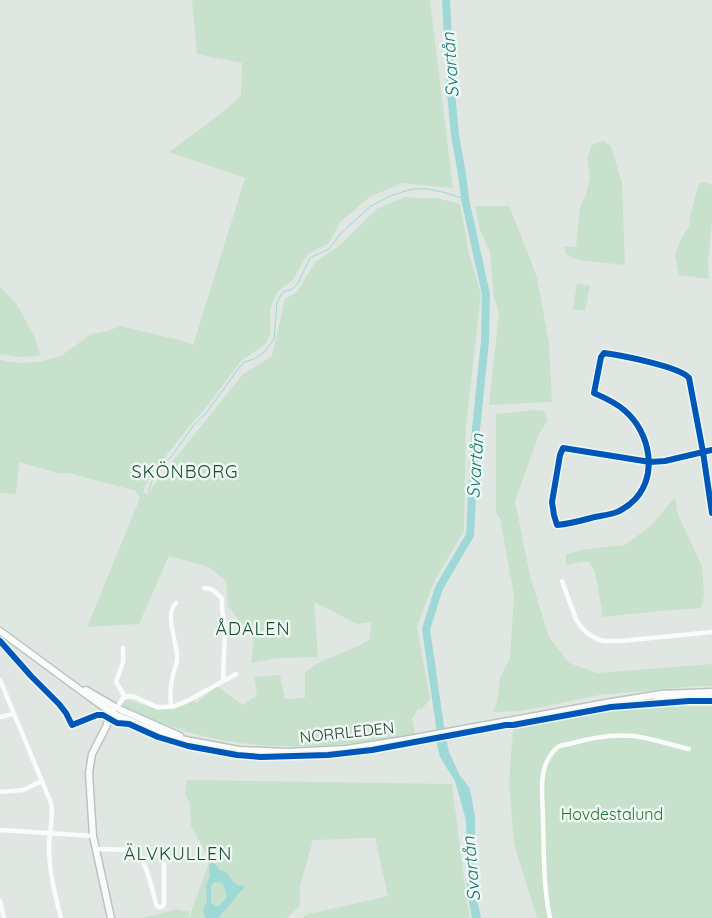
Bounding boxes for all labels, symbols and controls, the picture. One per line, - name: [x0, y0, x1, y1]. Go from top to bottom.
- water label: Svartån: [436, 31, 464, 98]
- water label: Svartån: [461, 432, 489, 499]
- district label: SKÖNBORG: [131, 460, 239, 483]
- district label: ÅDALEN: [215, 617, 291, 640]
- street label: NORRLEDEN: [299, 717, 395, 747]
- park label: Hovdestalund: [561, 804, 663, 824]
- water label: Svartån: [457, 835, 485, 902]
- district label: ÄLVKULLEN: [124, 842, 232, 865]

